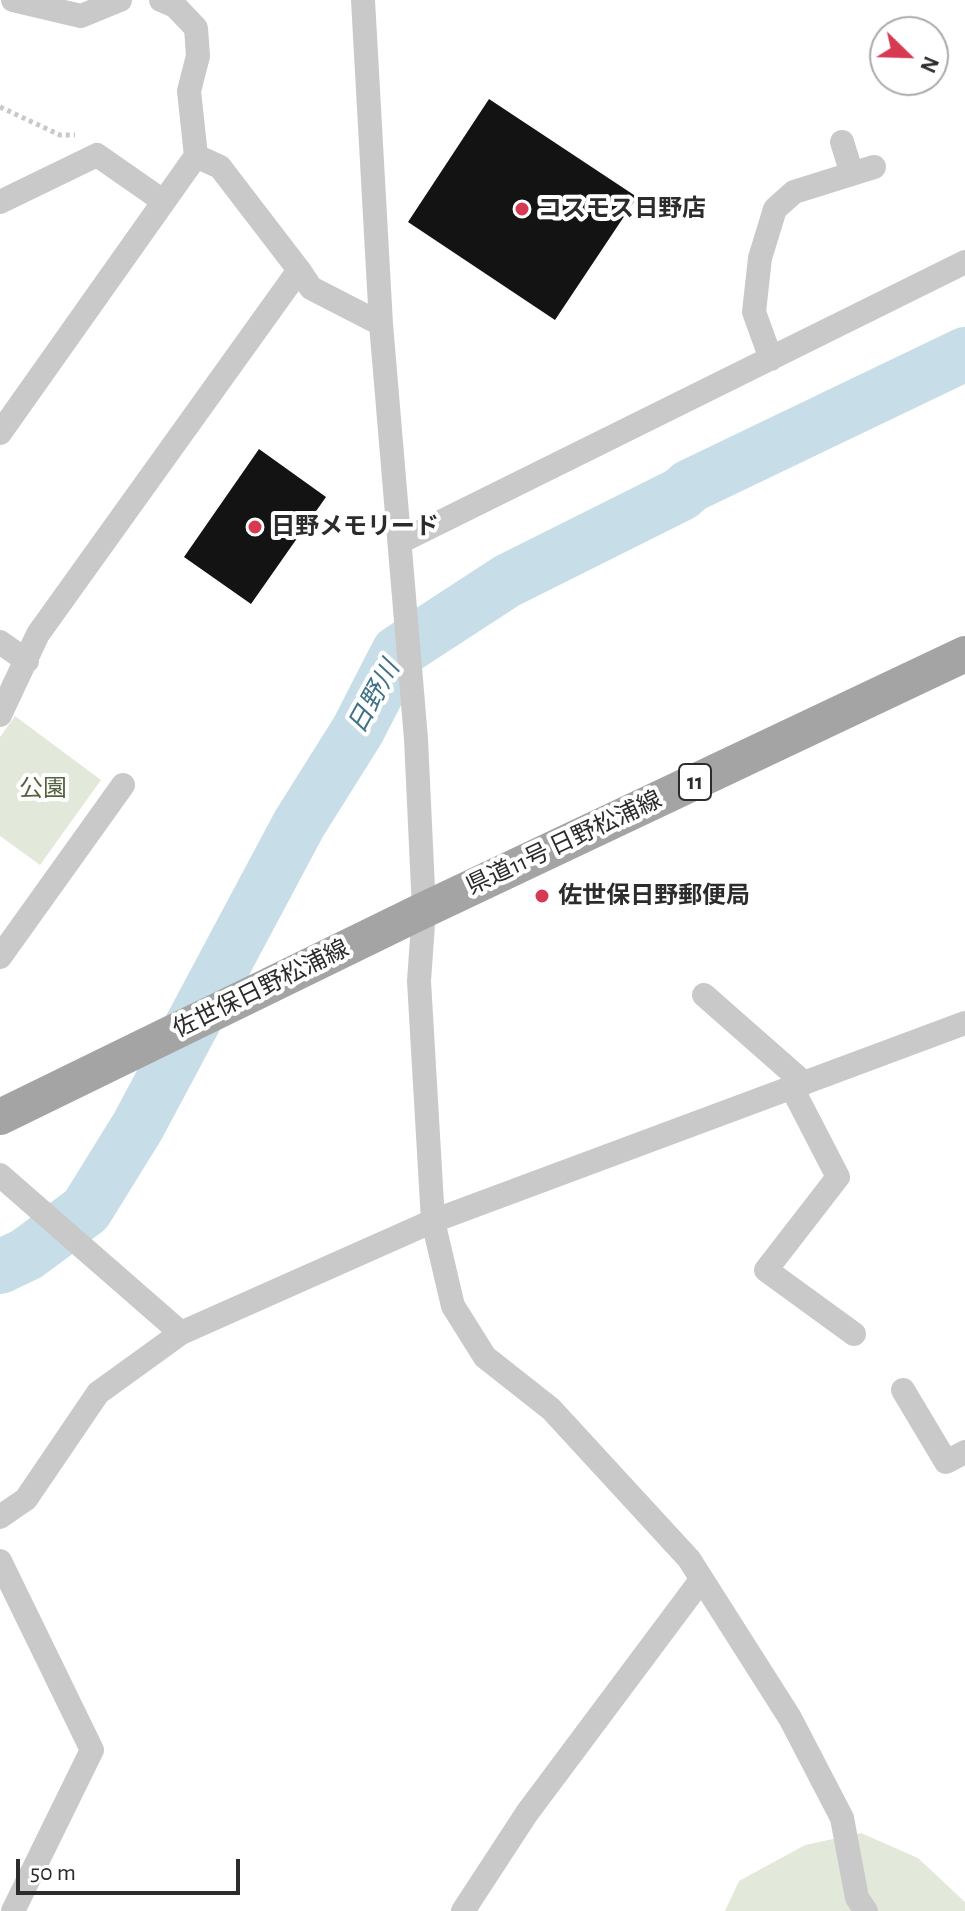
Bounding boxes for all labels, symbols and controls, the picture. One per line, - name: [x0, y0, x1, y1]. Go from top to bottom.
- north arrow: [869, 16, 949, 96]
- text: N: [916, 53, 942, 76]
- place label: コスモス日野店: [538, 195, 706, 223]
- marker: コスモス日野店: [513, 200, 531, 218]
- place label: 日野メモリード: [271, 513, 439, 541]
- marker: 日野メモリード: [246, 518, 264, 536]
- water label: 日野川: [341, 655, 407, 739]
- road number: 11: [679, 764, 711, 800]
- park label: 公園: [19, 775, 67, 803]
- street label: 県道11号 日野松浦線: [462, 785, 666, 901]
- place label: 佐世保日野郵便局: [558, 882, 750, 910]
- marker: 佐世保日野郵便局: [533, 887, 551, 905]
- street label: 佐世保日野松浦線: [168, 934, 354, 1044]
- scale bar: [20, 1843, 244, 1893]
- text: 50 m: [30, 1861, 76, 1885]

